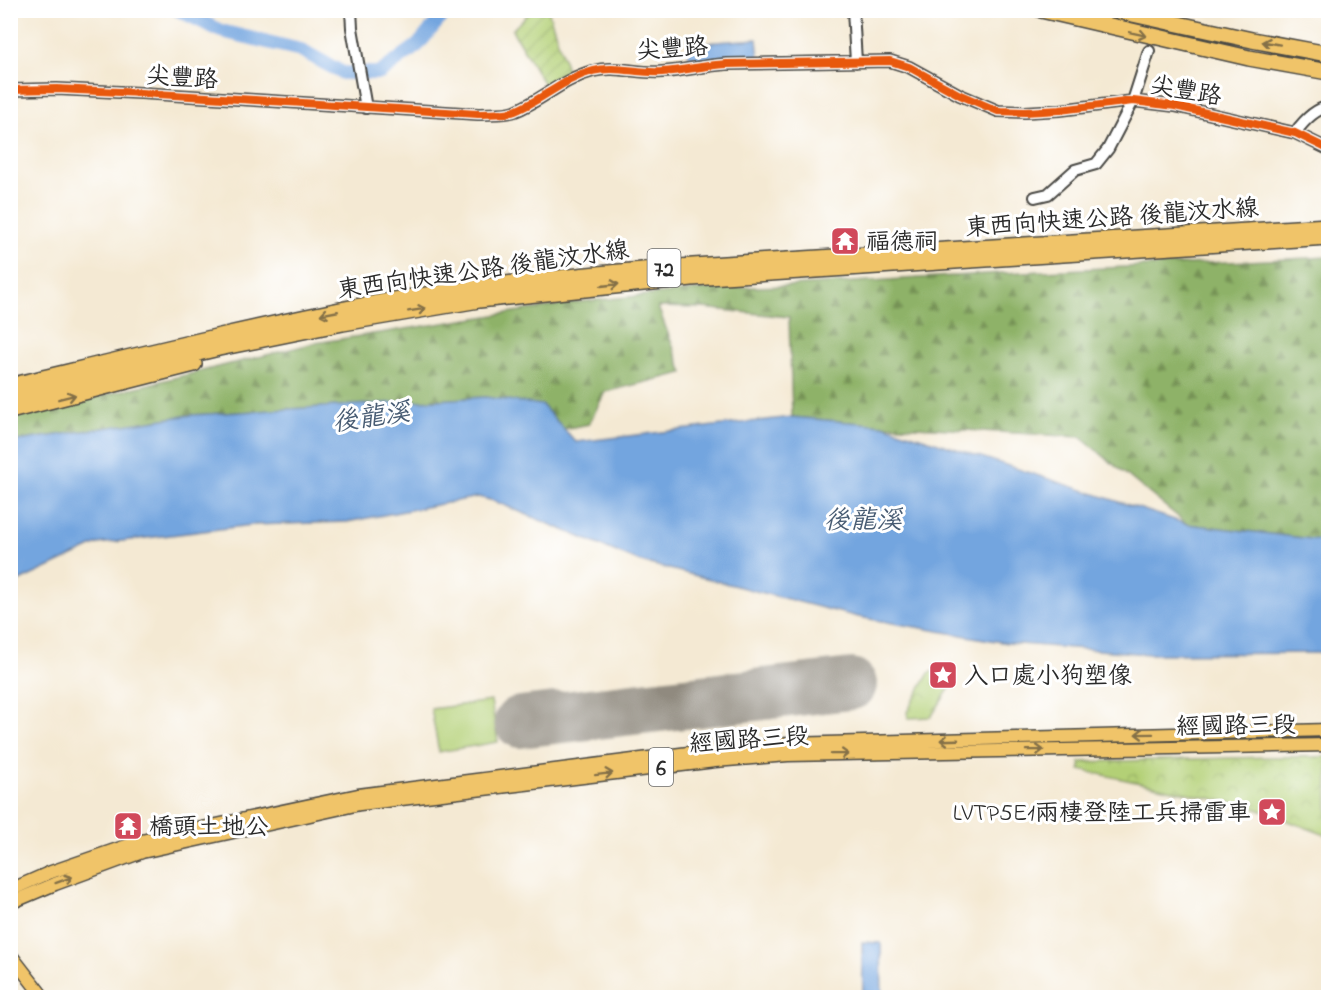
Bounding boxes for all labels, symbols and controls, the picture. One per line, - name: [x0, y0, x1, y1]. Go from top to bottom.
- one-way arrow: [1128, 29, 1148, 40]
- street label: 尖豐路: [635, 31, 709, 70]
- one-way arrow: [1262, 38, 1281, 49]
- street label: 尖豐路: [145, 60, 219, 99]
- street label: 尖豐路: [1147, 69, 1224, 116]
- street label: 東西向快速公路 後龍汶水線: [964, 192, 1260, 247]
- temple icon: 福德祠: [829, 225, 861, 257]
- place label: 福德祠: [866, 226, 938, 261]
- street label: 東西向快速公路 後龍汶水線: [335, 234, 631, 309]
- road number: 72: [648, 249, 680, 287]
- one-way arrow: [599, 280, 619, 291]
- one-way arrow: [406, 305, 426, 316]
- one-way arrow: [320, 307, 339, 319]
- one-way arrow: [57, 390, 76, 402]
- water label: 後龍溪: [330, 394, 415, 443]
- water label: 後龍溪: [824, 503, 904, 541]
- place icon: 入口處小狗塑像: [927, 659, 959, 691]
- place label: 入口處小狗塑像: [964, 660, 1132, 695]
- street label: 經國路三段: [1176, 709, 1296, 746]
- street label: 經國路三段: [688, 720, 810, 763]
- one-way arrow: [1135, 728, 1155, 740]
- one-way arrow: [940, 734, 960, 745]
- one-way arrow: [1025, 744, 1045, 756]
- road number: 6: [649, 748, 673, 786]
- one-way arrow: [830, 748, 850, 760]
- one-way arrow: [594, 768, 614, 779]
- place icon: LVTP5E1兩棲登陸工兵掃雷車: [1256, 796, 1288, 828]
- place label: LVTP5E1兩棲登陸工兵掃雷車: [953, 797, 1251, 832]
- temple icon: 橋頭土地公: [112, 810, 144, 842]
- place label: 橋頭土地公: [149, 811, 269, 846]
- one-way arrow: [54, 874, 73, 885]

